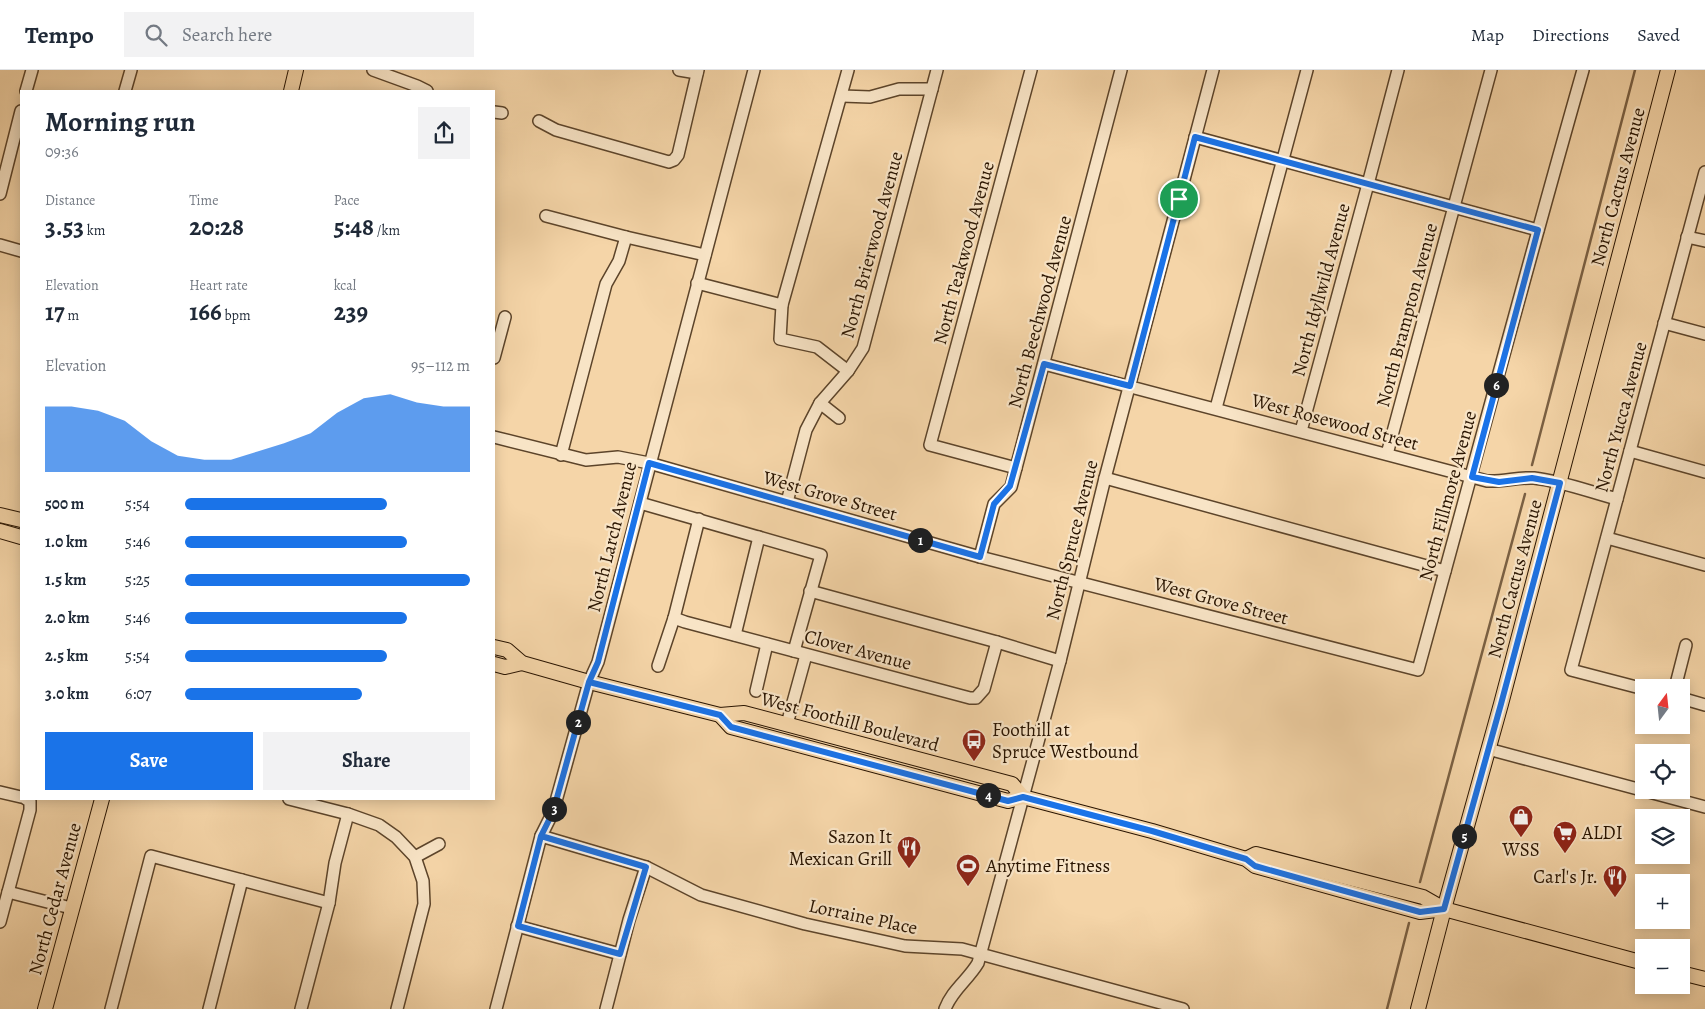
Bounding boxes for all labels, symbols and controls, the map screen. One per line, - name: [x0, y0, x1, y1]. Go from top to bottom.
- search box: [124, 12, 474, 57]
- text: Tempo: [25, 19, 94, 51]
- icon: search: [142, 21, 170, 49]
- text: Search here: [182, 22, 272, 48]
- text: Map: [1471, 23, 1504, 47]
- text: Directions: [1532, 23, 1609, 47]
- text: Saved: [1637, 23, 1680, 47]
- text: Morning run: [45, 103, 195, 141]
- street label: North Cactus Avenue: [1584, 105, 1652, 269]
- button: share: [418, 107, 470, 159]
- text: 09:36: [45, 141, 79, 163]
- street label: North Brierwood Avenue: [835, 149, 909, 341]
- street label: North Teakwood Avenue: [927, 158, 1001, 348]
- pin: [1158, 178, 1200, 220]
- icon: arrive: [1165, 185, 1193, 213]
- text: Distance: [45, 191, 95, 210]
- text: Time: [189, 191, 218, 210]
- text: Pace: [334, 191, 360, 210]
- street label: North Idyllwild Avenue: [1285, 200, 1357, 380]
- text: 3.53: [45, 210, 84, 244]
- text: 20:28: [189, 210, 244, 244]
- text: 5:48: [334, 210, 374, 244]
- street label: North Beechwood Avenue: [1002, 213, 1078, 411]
- street label: North Brampton Avenue: [1370, 220, 1444, 410]
- text: km: [84, 221, 105, 240]
- text: /km: [374, 221, 400, 240]
- text: Elevation: [45, 276, 99, 295]
- text: Heart rate: [189, 276, 248, 295]
- text: kcal: [334, 276, 356, 295]
- text: 17: [45, 295, 65, 329]
- text: 166: [189, 295, 222, 329]
- text: 239: [334, 295, 368, 329]
- text: m: [65, 306, 79, 325]
- text: bpm: [222, 306, 251, 325]
- street label: North Yucca Avenue: [1588, 339, 1654, 495]
- text: Elevation: [45, 355, 106, 377]
- text: 95–112 m: [411, 355, 470, 377]
- pin: 6: [1484, 372, 1508, 398]
- text: 6: [1493, 376, 1500, 395]
- street label: West Rosewood Street: [1248, 387, 1421, 457]
- street label: North Fillmore Avenue: [1413, 408, 1483, 584]
- street label: North Spruce Avenue: [1039, 457, 1105, 623]
- street label: North Larch Avenue: [581, 459, 643, 615]
- street label: West Grove Street: [759, 464, 900, 528]
- text: 500 m: [45, 493, 84, 515]
- text: 5:54: [125, 493, 150, 515]
- street label: North Cactus Avenue: [1481, 497, 1549, 661]
- pin: 1: [908, 528, 932, 552]
- text: 1.0 km: [45, 531, 88, 553]
- text: 5:46: [125, 531, 150, 553]
- text: 1: [918, 531, 923, 550]
- text: 1.5 km: [45, 569, 86, 591]
- text: 5:25: [125, 569, 150, 591]
- street label: West Grove Street: [1150, 570, 1291, 631]
- text: 2.0 km: [45, 607, 90, 629]
- text: 5:46: [125, 607, 150, 629]
- street label: Clover Avenue: [802, 623, 914, 677]
- text: 2.5 km: [45, 645, 88, 667]
- text: 5:54: [125, 645, 150, 667]
- north arrow: [1635, 679, 1690, 734]
- map controls: [1635, 679, 1690, 994]
- text: 3.0 km: [45, 683, 89, 705]
- text: 6:07: [125, 683, 151, 705]
- street label: West Foothill Boulevard: [757, 685, 943, 758]
- pin: 2: [566, 710, 590, 734]
- text: 2: [575, 713, 582, 732]
- place label: Foothill at Spruce Westbound: [992, 717, 1139, 765]
- bus stop icon: Foothill at Spruce Westbound: [961, 728, 987, 762]
- button: Save: [45, 732, 253, 790]
- button: Share: [263, 732, 470, 790]
- button: locate: [1635, 744, 1690, 799]
- pin: 4: [976, 782, 1000, 808]
- text: 4: [985, 786, 992, 805]
- pin: 3: [542, 796, 566, 822]
- text: 3: [551, 800, 558, 819]
- shop icon: WSS: [1508, 804, 1534, 838]
- button: layers: [1635, 809, 1690, 864]
- street label: North Cedar Avenue: [22, 820, 88, 978]
- supermarket icon: ALDI: [1552, 820, 1578, 854]
- place label: ALDI: [1581, 820, 1623, 846]
- place label: Sazon It Mexican Grill: [789, 824, 892, 872]
- pin: 5: [1452, 824, 1476, 848]
- text: 5: [1462, 827, 1467, 846]
- restaurant icon: Sazon It Mexican Grill: [896, 835, 922, 869]
- place label: WSS: [1501, 837, 1540, 863]
- sports icon: Anytime Fitness: [955, 853, 981, 887]
- place label: Anytime Fitness: [985, 853, 1110, 879]
- place label: Carl's Jr.: [1533, 864, 1598, 890]
- restaurant icon: Carl's Jr.: [1602, 864, 1628, 898]
- button: +: [1635, 874, 1690, 929]
- street label: Lorraine Place: [806, 893, 920, 941]
- button: −: [1635, 939, 1690, 994]

